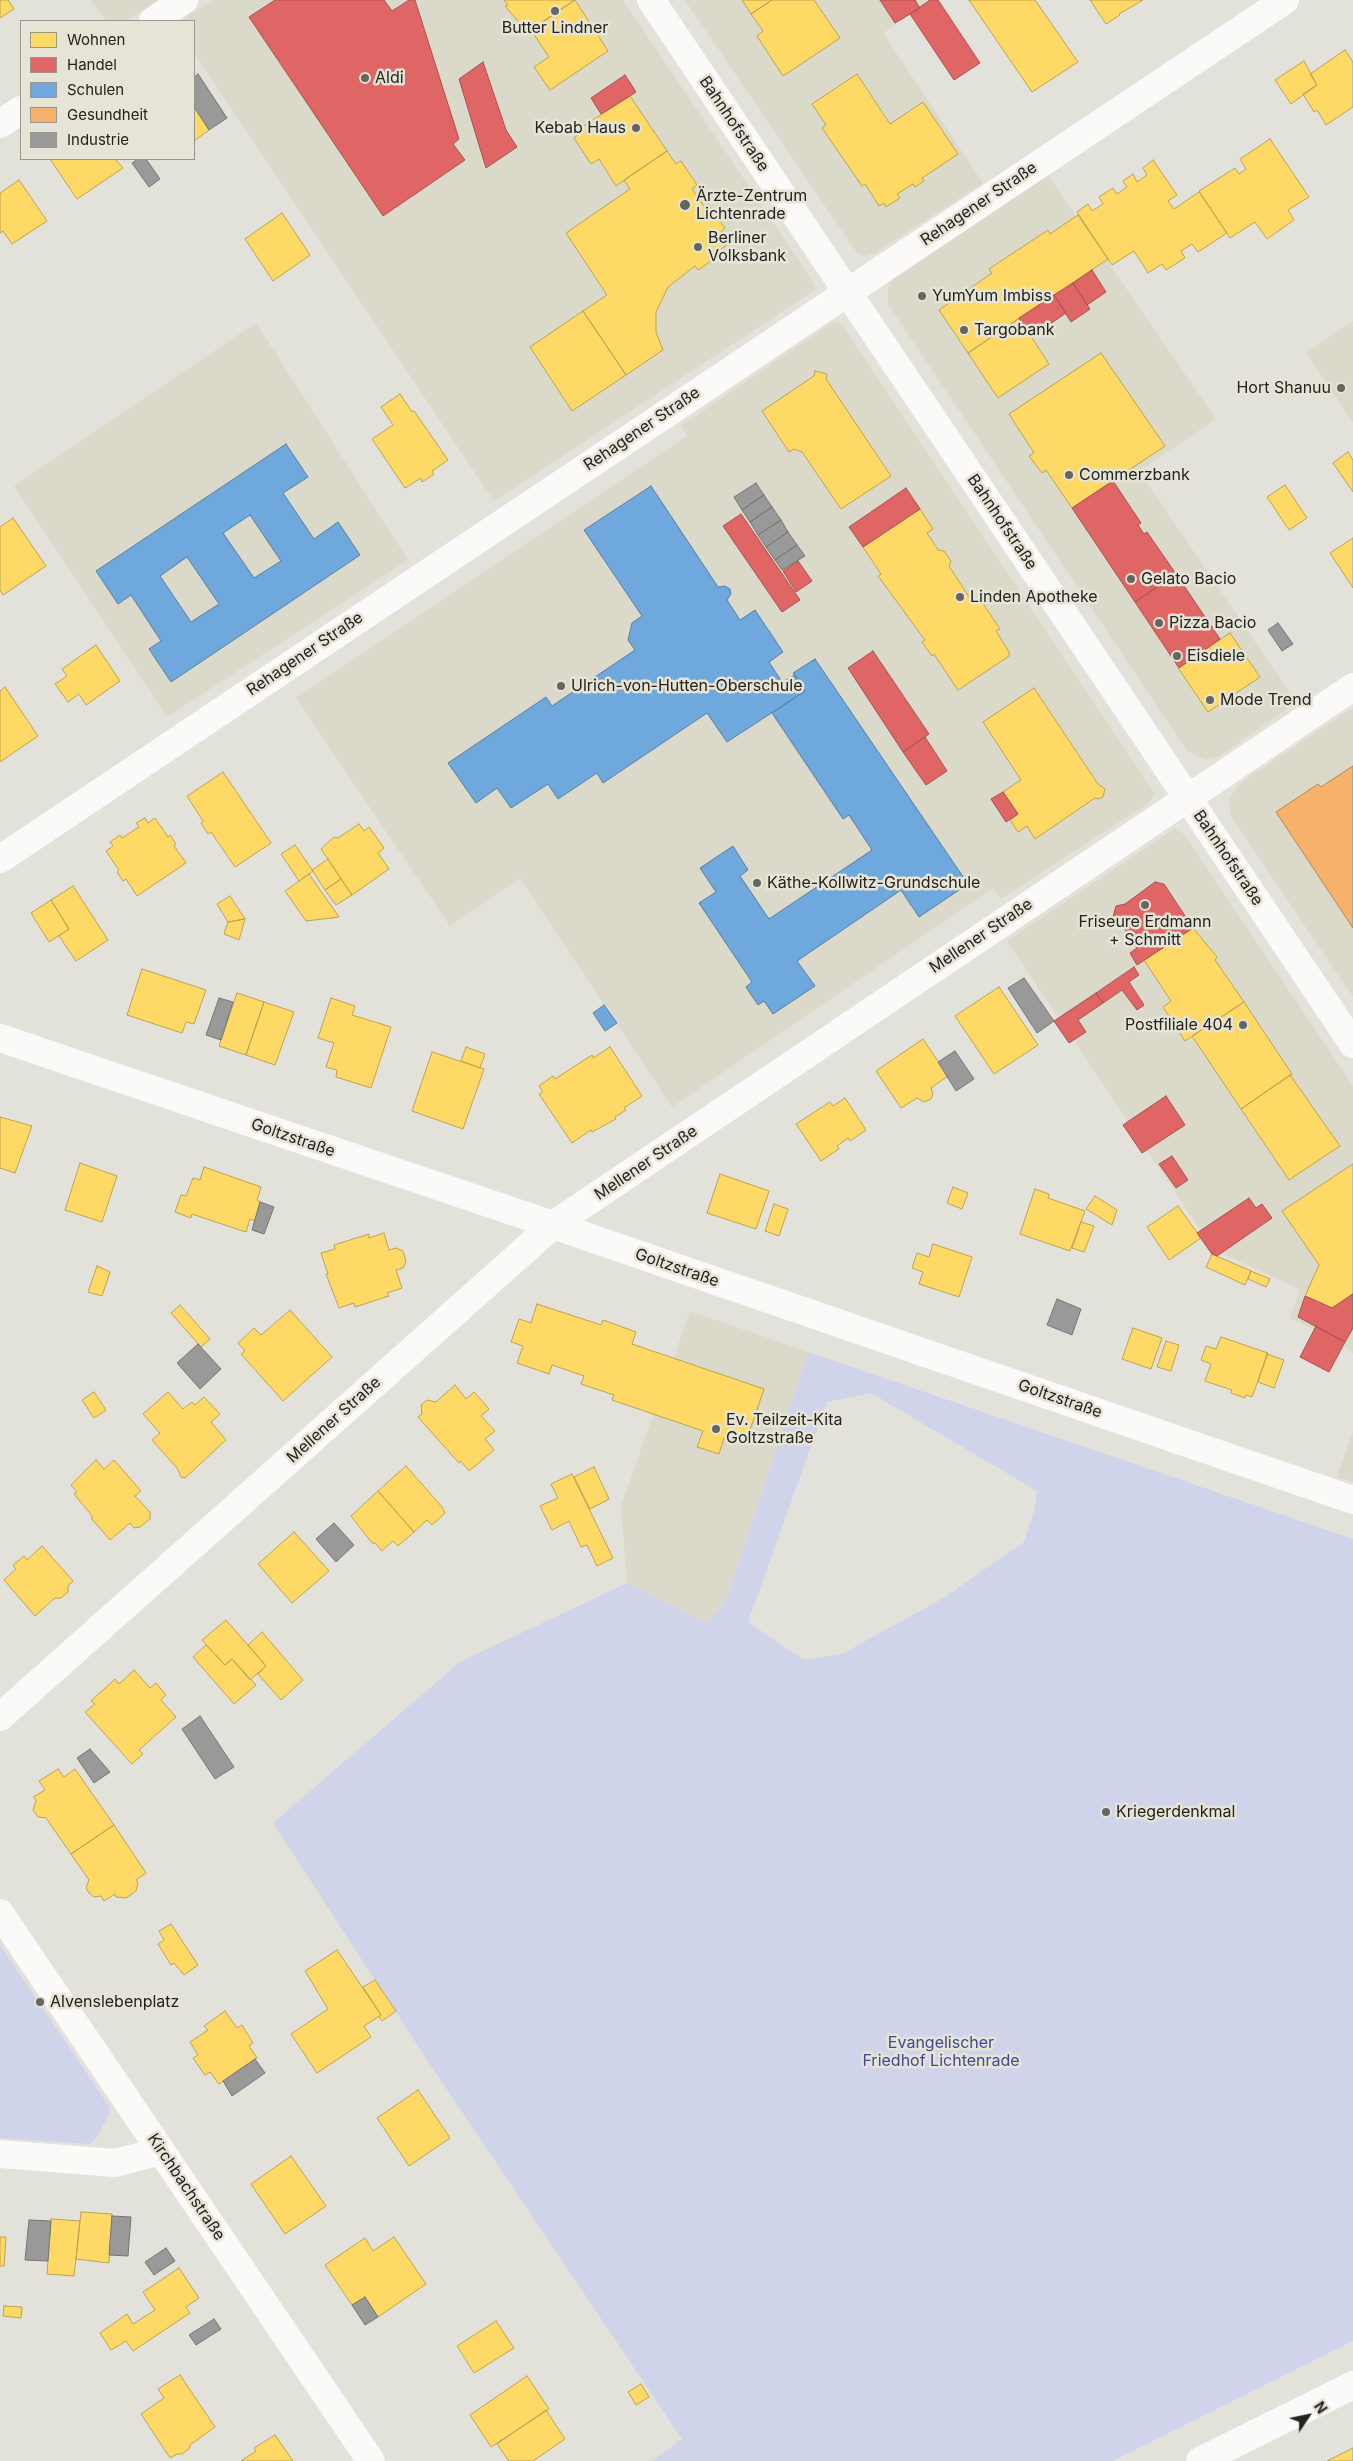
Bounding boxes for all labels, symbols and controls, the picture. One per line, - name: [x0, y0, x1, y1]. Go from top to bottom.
- marker: Butter Lindner: [549, 5, 561, 17]
- place label: Butter Lindner: [502, 18, 608, 38]
- legend: [20, 20, 195, 160]
- text: Wohnen: [67, 30, 125, 49]
- text: Handel: [67, 55, 117, 74]
- place label: Aldi: [375, 68, 404, 88]
- marker: Aldi: [359, 72, 371, 84]
- street label: Bahnhofstraße: [695, 73, 773, 175]
- text: Schulen: [67, 80, 124, 99]
- text: Gesundheit: [67, 105, 148, 124]
- place label: Kebab Haus: [535, 118, 626, 138]
- marker: Kebab Haus: [630, 122, 642, 134]
- text: Industrie: [67, 130, 129, 149]
- street label: Rehagener Straße: [917, 158, 1041, 250]
- place label: Ärzte-Zentrum Lichtenrade: [696, 186, 807, 224]
- marker: Ärzte-Zentrum Lichtenrade: [678, 198, 692, 212]
- place label: Berliner Volksbank: [708, 228, 786, 266]
- marker: Berliner Volksbank: [692, 241, 704, 253]
- place label: YumYum Imbiss: [932, 286, 1052, 306]
- marker: YumYum Imbiss: [916, 290, 928, 302]
- place label: Targobank: [974, 320, 1054, 340]
- marker: Targobank: [958, 324, 970, 336]
- place label: Hort Shanuu: [1236, 378, 1331, 398]
- marker: Hort Shanuu: [1335, 382, 1347, 394]
- street label: Rehagener Straße: [580, 383, 704, 475]
- place label: Commerzbank: [1079, 465, 1190, 485]
- marker: Commerzbank: [1063, 469, 1075, 481]
- street label: Bahnhofstraße: [963, 471, 1041, 573]
- place label: Gelato Bacio: [1141, 569, 1236, 589]
- marker: Gelato Bacio: [1125, 573, 1137, 585]
- place label: Linden Apotheke: [970, 587, 1098, 607]
- marker: Linden Apotheke: [954, 591, 966, 603]
- street label: Rehagener Straße: [243, 608, 367, 700]
- place label: Pizza Bacio: [1169, 613, 1256, 633]
- marker: Pizza Bacio: [1153, 617, 1165, 629]
- place label: Eisdiele: [1187, 646, 1245, 666]
- marker: Eisdiele: [1171, 650, 1183, 662]
- place label: Ulrich-von-Hutten-Oberschule: [571, 676, 802, 696]
- marker: Ulrich-von-Hutten-Oberschule: [555, 680, 567, 692]
- place label: Mode Trend: [1220, 690, 1311, 710]
- marker: Mode Trend: [1204, 694, 1216, 706]
- street label: Bahnhofstraße: [1189, 807, 1267, 909]
- place label: Käthe-Kollwitz-Grundschule: [767, 873, 980, 893]
- marker: Käthe-Kollwitz-Grundschule: [751, 877, 763, 889]
- street label: Mellener Straße: [926, 895, 1036, 977]
- marker: Friseure Erdmann + Schmitt: [1139, 899, 1151, 911]
- place label: Friseure Erdmann + Schmitt: [1078, 912, 1212, 950]
- place label: Postfiliale 404: [1125, 1015, 1233, 1035]
- marker: Postfiliale 404: [1237, 1019, 1249, 1031]
- street label: Goltzstraße: [248, 1115, 338, 1161]
- street label: Mellener Straße: [591, 1122, 701, 1204]
- street label: Goltzstraße: [632, 1245, 722, 1291]
- street label: Mellener Straße: [283, 1373, 385, 1467]
- street label: Goltzstraße: [1015, 1376, 1105, 1422]
- place label: Ev. Teilzeit-Kita Goltzstraße: [726, 1410, 842, 1448]
- marker: Ev. Teilzeit-Kita Goltzstraße: [710, 1423, 722, 1435]
- place label: Kriegerdenkmal: [1116, 1802, 1235, 1822]
- marker: Kriegerdenkmal: [1100, 1806, 1112, 1818]
- place label: Alvenslebenplatz: [50, 1992, 179, 2012]
- marker: Alvenslebenplatz: [34, 1996, 46, 2008]
- park label: Evangelischer Friedhof Lichtenrade: [862, 2033, 1020, 2071]
- street label: Kirchbachstraße: [143, 2130, 229, 2244]
- north arrow: [1283, 2391, 1333, 2441]
- text: N: [1311, 2398, 1331, 2417]

